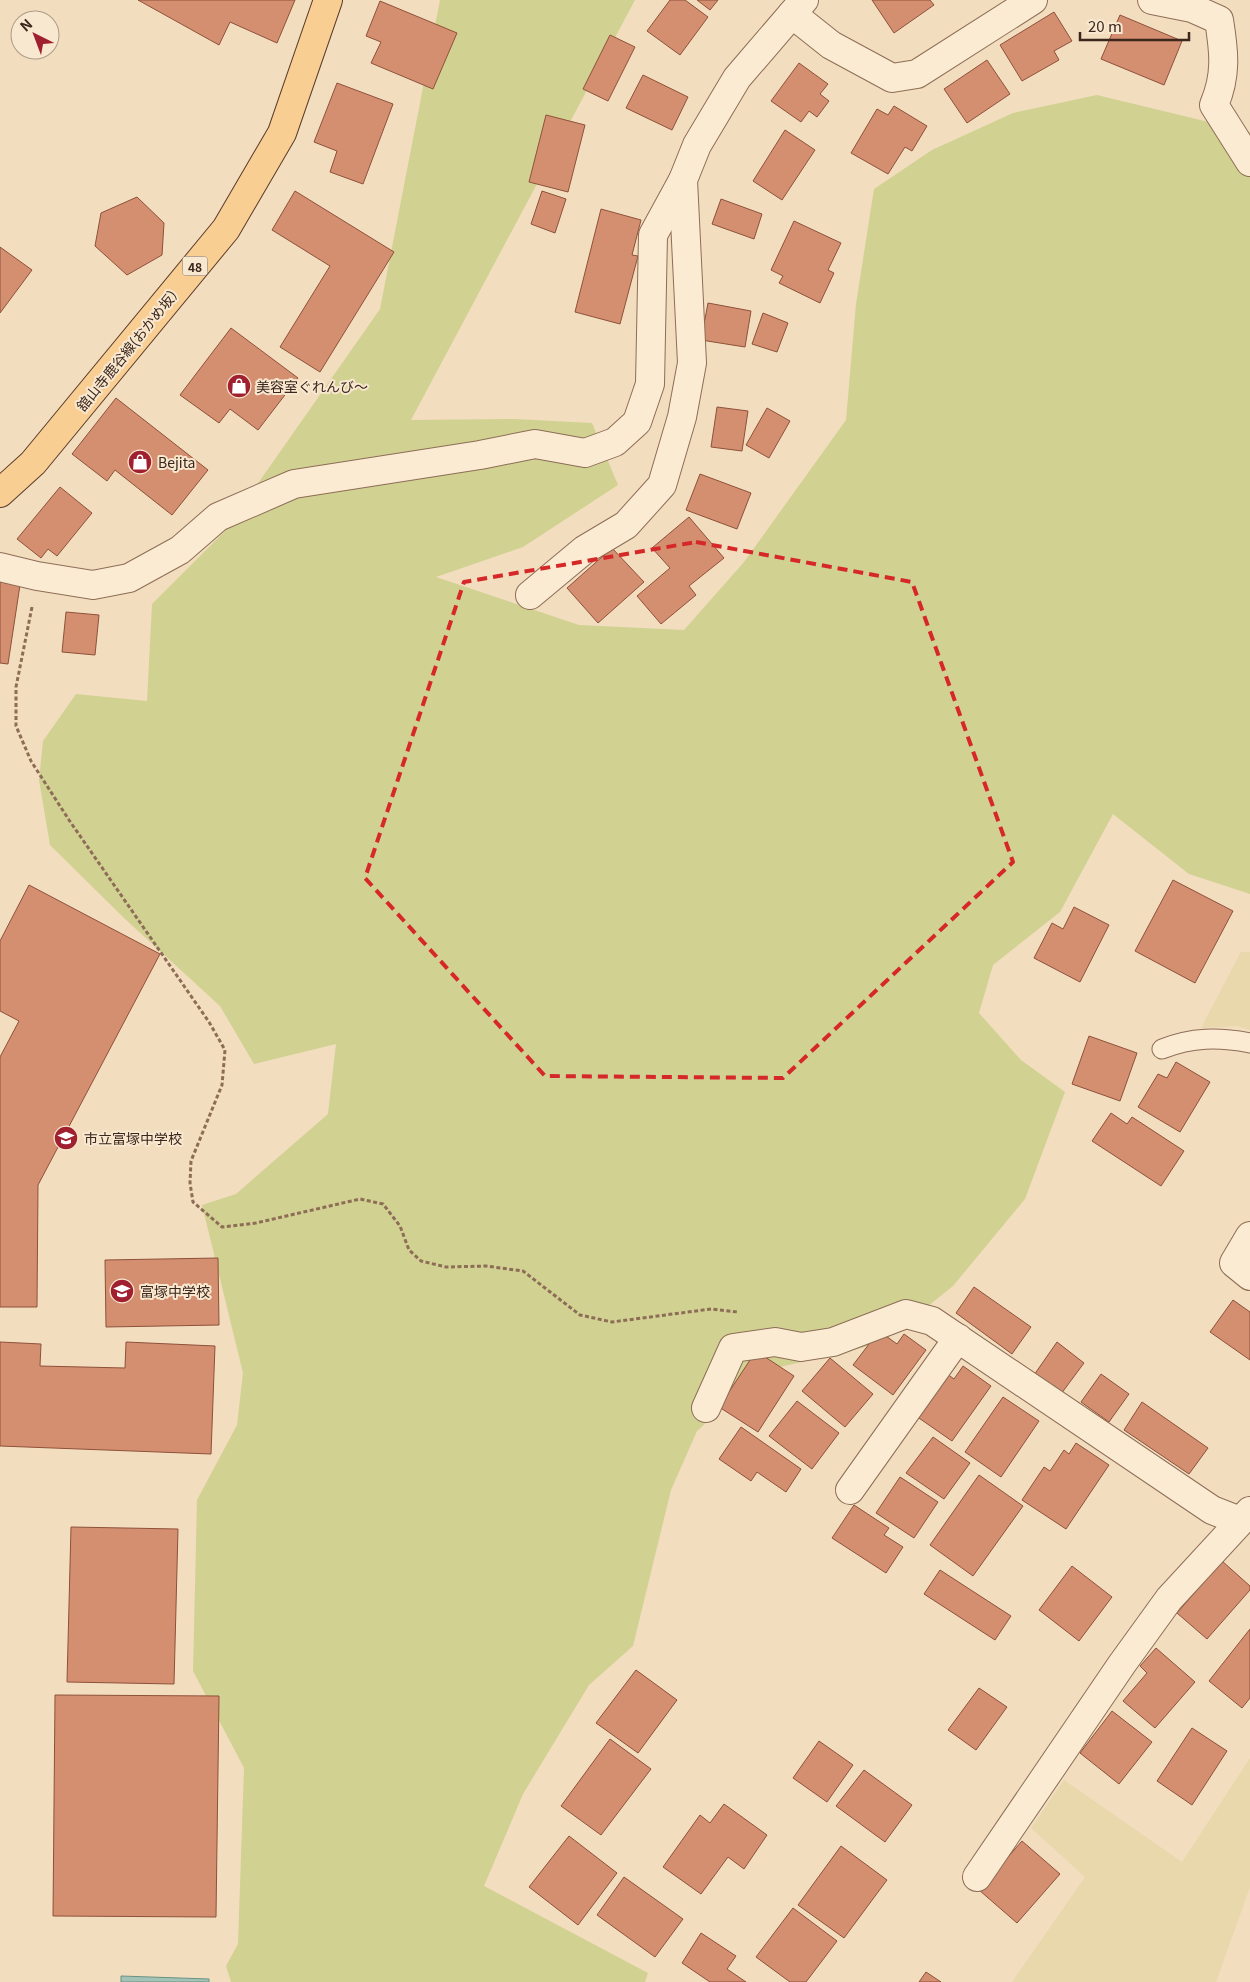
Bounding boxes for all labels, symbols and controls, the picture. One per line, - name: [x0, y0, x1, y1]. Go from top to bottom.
- north arrow: [10, 10, 60, 60]
- scale bar: [1080, 10, 1189, 42]
- text: N: [15, 14, 36, 36]
- text: 20 m: [1088, 15, 1122, 36]
- road number: 48: [182, 256, 208, 276]
- street label: 舘山寺鹿谷線(おかめ坂）: [71, 279, 187, 415]
- shop icon: 美容室ぐれんび～: [226, 373, 252, 399]
- place label: 美容室ぐれんび～: [256, 376, 368, 396]
- shop icon: Bejita: [127, 449, 153, 475]
- place label: Bejita: [158, 452, 195, 472]
- school or university icon: 市立富塚中学校: [53, 1125, 79, 1151]
- place label: 市立富塚中学校: [84, 1128, 182, 1148]
- school or university icon: 富塚中学校: [109, 1278, 135, 1304]
- place label: 富塚中学校: [140, 1281, 210, 1301]

